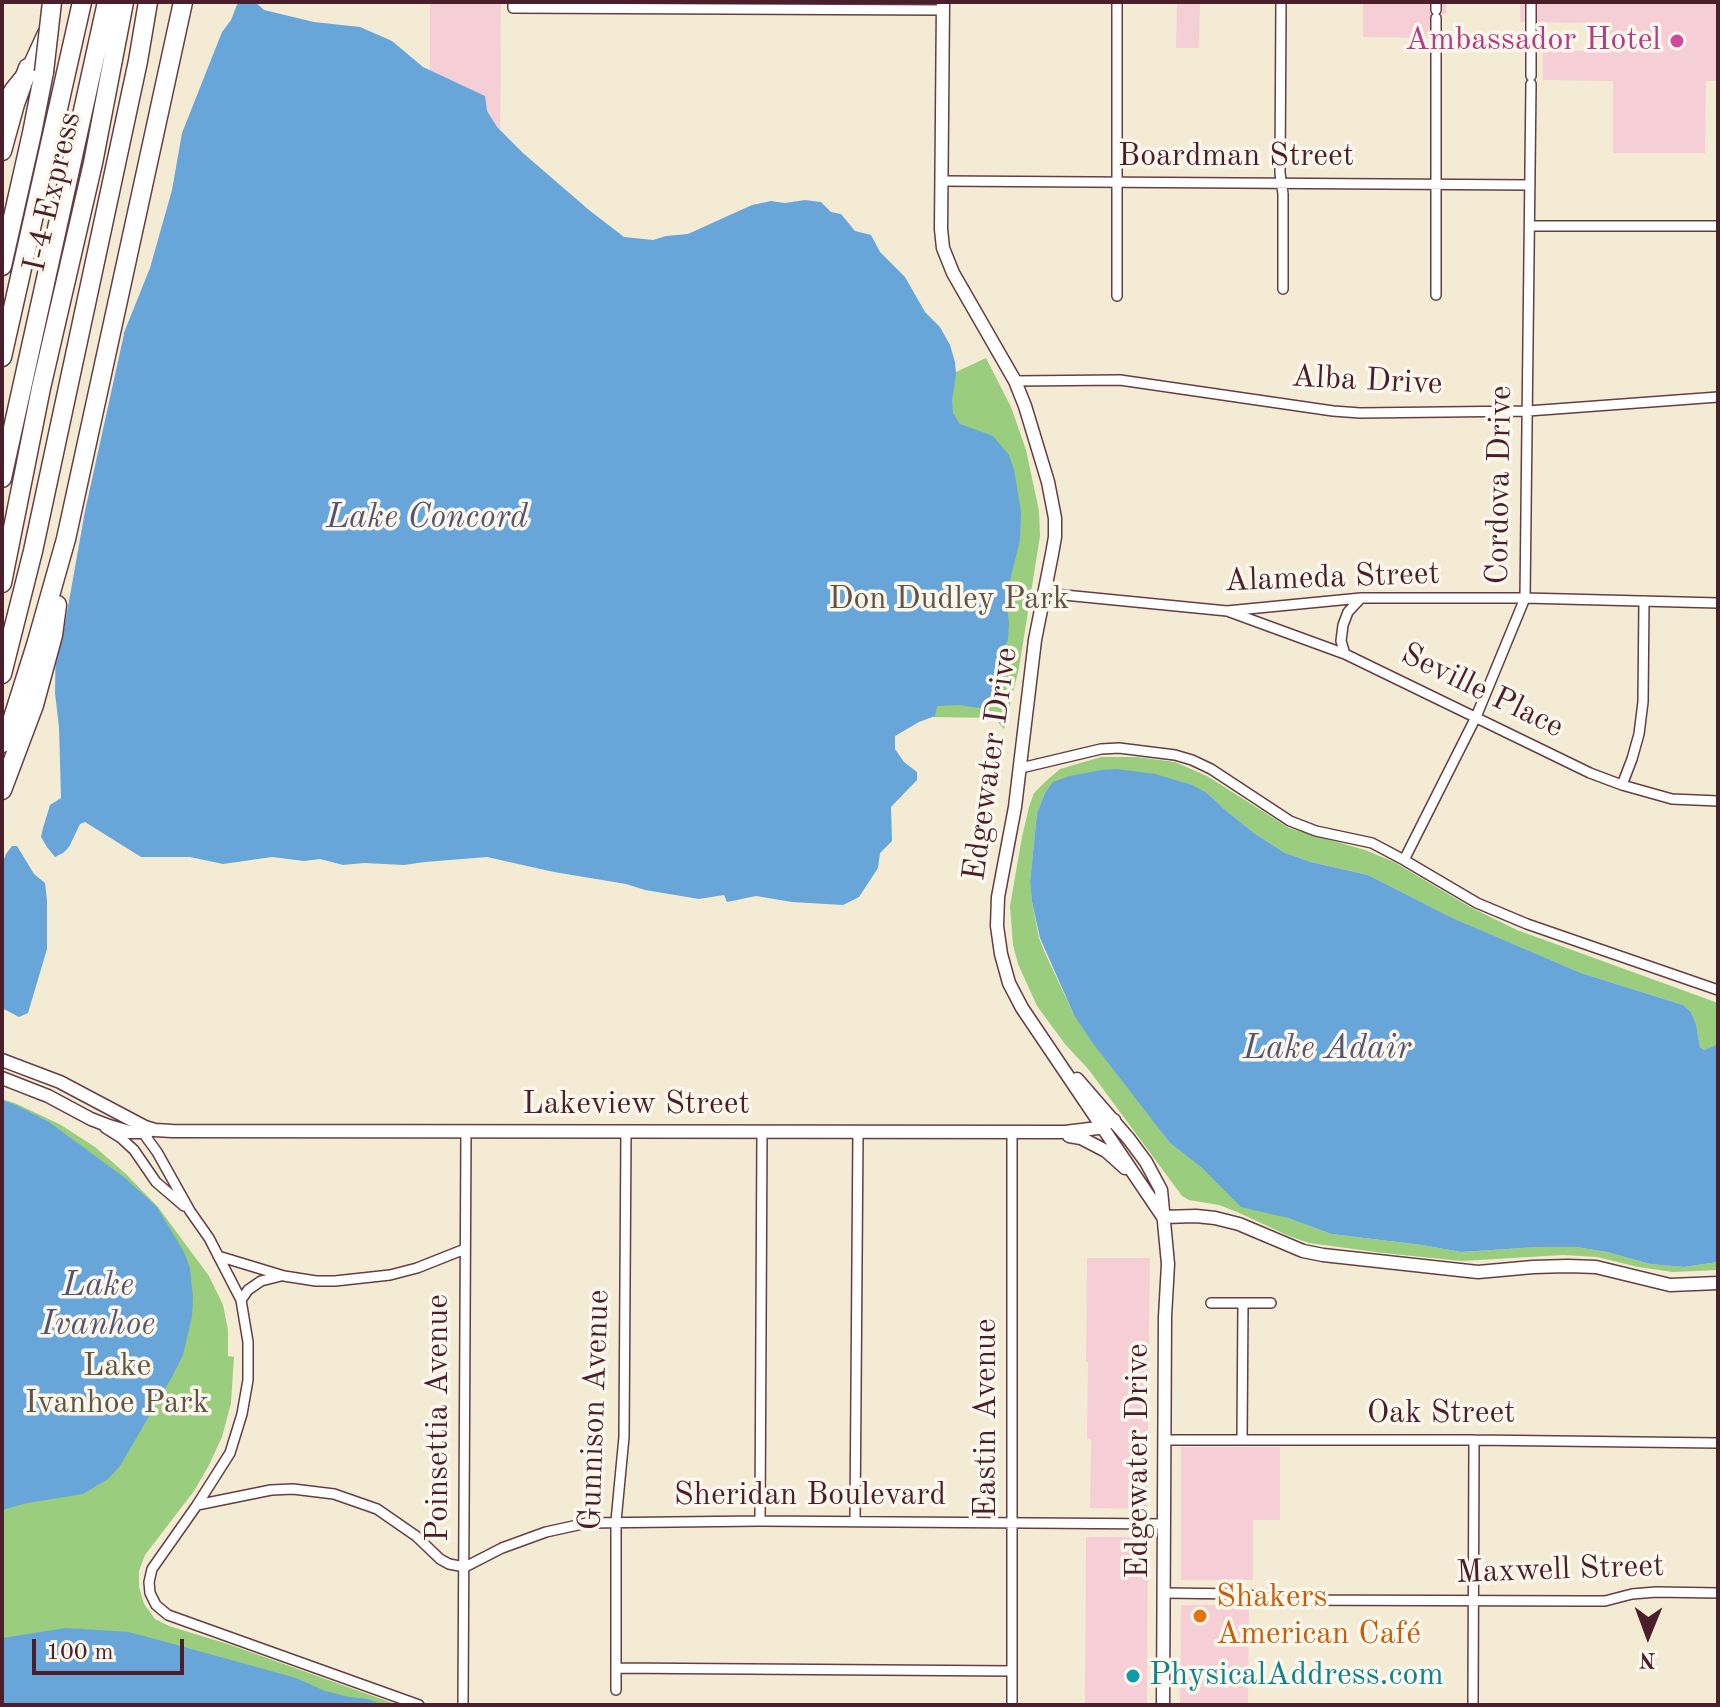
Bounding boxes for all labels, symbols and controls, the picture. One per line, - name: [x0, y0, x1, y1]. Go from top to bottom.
- place label: Ambassador Hotel: [1405, 22, 1661, 60]
- marker: Ambassador Hotel: [1668, 32, 1686, 50]
- street label: I-4 Express: [16, 108, 90, 276]
- street label: Boardman Street: [1118, 138, 1354, 176]
- street label: Alba Drive: [1291, 358, 1443, 404]
- street label: Cordova Drive: [1479, 385, 1521, 585]
- water label: Lake Concord: [326, 498, 528, 538]
- street label: Alameda Street: [1224, 555, 1440, 601]
- park label: Don Dudley Park: [828, 581, 1070, 619]
- street label: Seville Place: [1394, 635, 1570, 747]
- street label: Edgewater Drive: [956, 645, 1026, 883]
- water label: Lake Adair: [1243, 1029, 1411, 1069]
- street label: Lakeview Street: [522, 1086, 750, 1124]
- water label: Lake Ivanhoe: [41, 1266, 155, 1346]
- street label: Gunnison Avenue: [572, 1289, 618, 1531]
- street label: Poinsettia Avenue: [420, 1294, 458, 1542]
- street label: Eastin Avenue: [968, 1318, 1006, 1518]
- street label: Edgewater Drive: [1120, 1343, 1158, 1579]
- park label: Lake Ivanhoe Park: [25, 1348, 209, 1423]
- street label: Oak Street: [1367, 1395, 1515, 1433]
- street label: Sheridan Boulevard: [674, 1477, 946, 1515]
- street label: Maxwell Street: [1455, 1547, 1665, 1593]
- place label: Shakers American Café: [1216, 1579, 1421, 1654]
- north arrow: [1608, 1595, 1688, 1675]
- marker: Shakers American Café: [1191, 1607, 1209, 1625]
- scale bar: [36, 1623, 188, 1673]
- text: 100 m: [46, 1641, 114, 1665]
- text: N: [1639, 1648, 1656, 1670]
- place label: PhysicalAddress.com: [1149, 1657, 1444, 1695]
- marker: PhysicalAddress.com: [1124, 1667, 1142, 1685]

